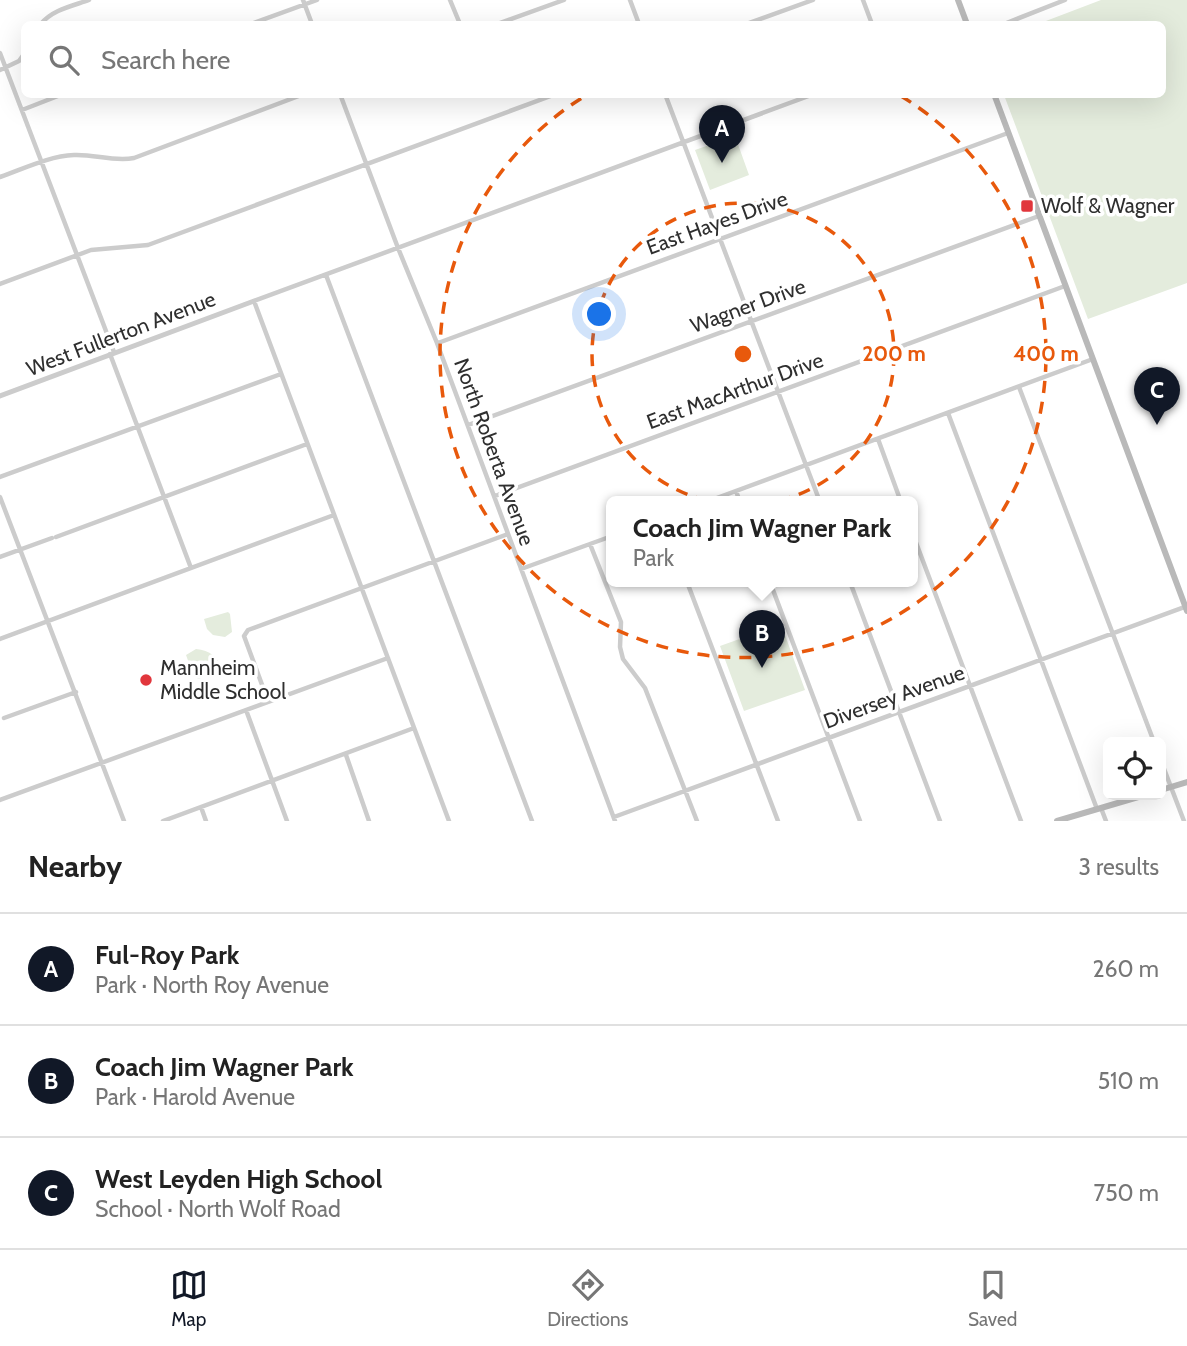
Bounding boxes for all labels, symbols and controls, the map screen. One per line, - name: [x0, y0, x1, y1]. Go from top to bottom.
- search box: [21, 21, 1166, 98]
- icon: search: [45, 41, 83, 79]
- text: Search here: [101, 44, 230, 76]
- pin: A: [699, 105, 745, 163]
- street label: East Hayes Drive: [643, 185, 791, 260]
- place label: Wolf & Wagner: [1041, 193, 1175, 218]
- marker: Wolf & Wagner: [1019, 198, 1035, 214]
- street label: Wagner Drive: [687, 273, 809, 338]
- street label: West Fullerton Avenue: [23, 286, 219, 381]
- your location: [582, 297, 616, 331]
- text: 200 m: [862, 341, 926, 366]
- text: 400 m: [1013, 341, 1079, 366]
- centre of rings: [731, 342, 755, 366]
- street label: East MacArthur Drive: [643, 347, 827, 434]
- street label: North Roberta Avenue: [449, 355, 540, 549]
- pin: C: [1134, 367, 1180, 425]
- popup: [606, 496, 918, 587]
- text: Coach Jim Wagner Park: [633, 512, 891, 544]
- text: Park: [633, 544, 674, 572]
- pin: B: [739, 610, 785, 668]
- place label: Mannheim Middle School: [160, 655, 286, 704]
- street label: Diversey Avenue: [820, 659, 968, 734]
- marker: Mannheim Middle School: [138, 672, 154, 688]
- map controls: [1103, 737, 1166, 800]
- button: locate: [1103, 737, 1166, 800]
- text: Nearby: [28, 848, 122, 885]
- text: 3 results: [1078, 853, 1159, 881]
- text: Ful-Roy Park: [95, 939, 239, 971]
- text: A: [44, 955, 58, 983]
- text: 260 m: [1092, 955, 1159, 983]
- text: Park · North Roy Avenue: [95, 971, 329, 999]
- text: Coach Jim Wagner Park: [95, 1051, 354, 1083]
- text: B: [44, 1067, 58, 1095]
- text: 510 m: [1098, 1067, 1159, 1095]
- text: Park · Harold Avenue: [95, 1083, 295, 1111]
- text: West Leyden High School: [95, 1163, 382, 1195]
- text: C: [44, 1179, 58, 1207]
- text: 750 m: [1094, 1179, 1159, 1207]
- text: School · North Wolf Road: [95, 1195, 341, 1223]
- tab: Map: [170, 1266, 208, 1331]
- tab: Directions: [547, 1266, 628, 1331]
- tab: Saved: [968, 1266, 1017, 1331]

